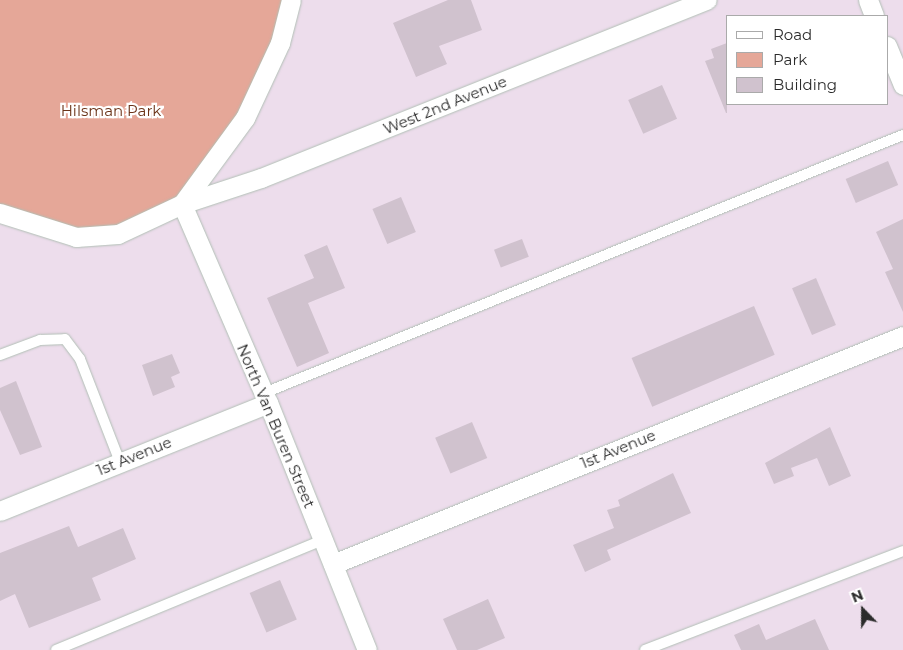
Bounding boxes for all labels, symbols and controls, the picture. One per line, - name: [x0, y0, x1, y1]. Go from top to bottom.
- legend: [726, 15, 888, 105]
- text: Road: [773, 25, 812, 44]
- text: Park: [773, 50, 807, 69]
- street label: West 2nd Avenue: [381, 72, 509, 138]
- text: Building: [773, 75, 837, 94]
- park label: Hilsman Park: [61, 102, 161, 120]
- street label: North Van Buren Street: [233, 341, 319, 511]
- street label: 1st Avenue: [578, 426, 658, 472]
- street label: 1st Avenue: [94, 433, 174, 479]
- north arrow: [838, 585, 888, 635]
- text: N: [849, 586, 866, 607]

